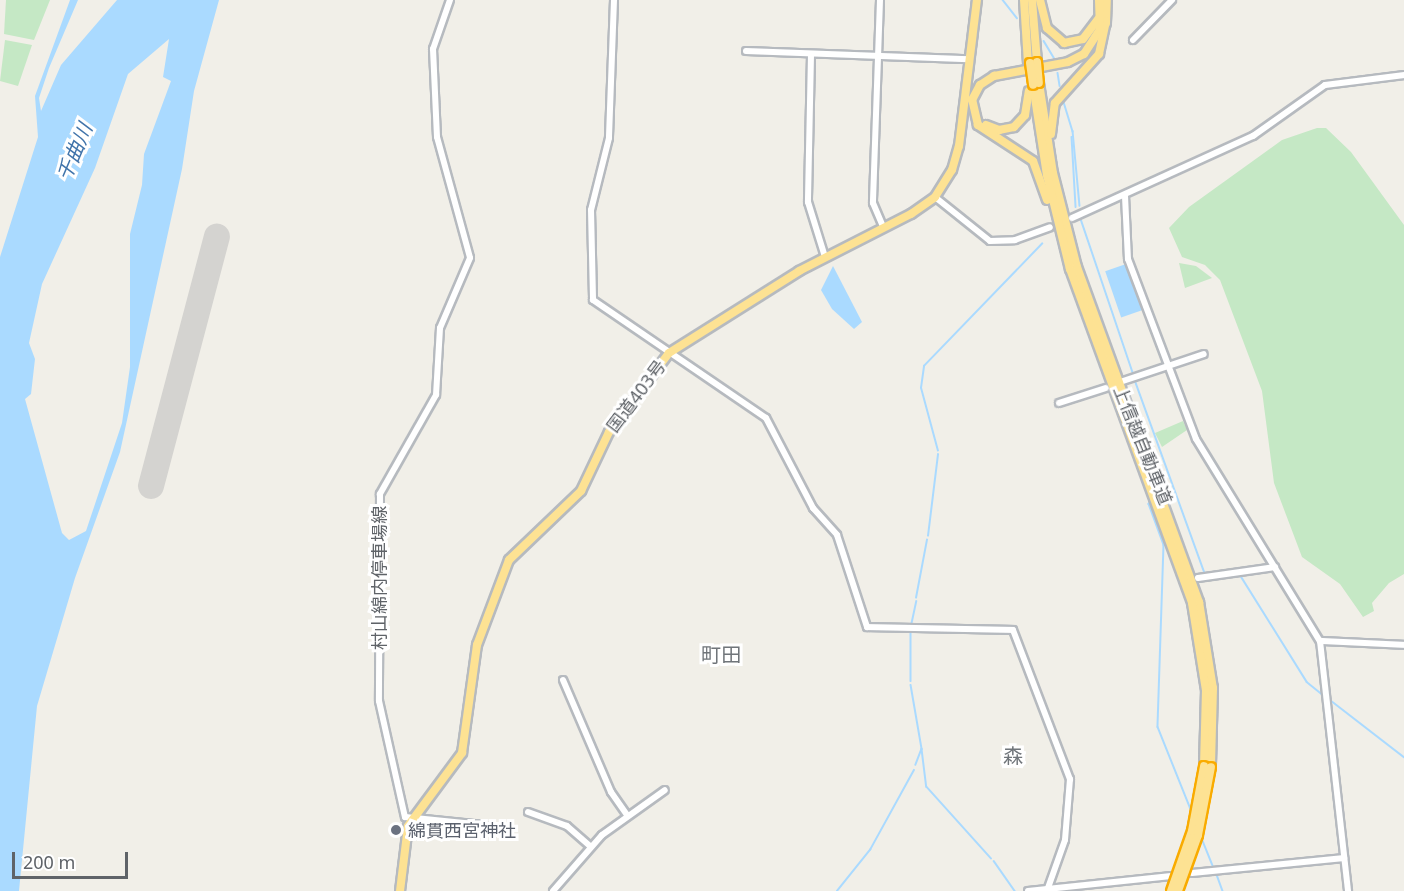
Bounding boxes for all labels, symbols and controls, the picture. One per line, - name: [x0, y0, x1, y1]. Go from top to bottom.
- water label: 千曲川: [51, 120, 97, 184]
- street label: 国道403号: [602, 356, 670, 436]
- street label: 上信越自動車道: [1109, 383, 1177, 507]
- street label: 村山綿内停車場線: [368, 506, 390, 650]
- district label: 町田: [701, 642, 741, 666]
- district label: 森: [1003, 743, 1023, 767]
- place label: 綿貫西宮神社: [408, 819, 516, 841]
- marker: 綿貫西宮神社: [389, 823, 403, 837]
- scale bar: [15, 840, 130, 878]
- text: 200 m: [23, 850, 75, 874]

